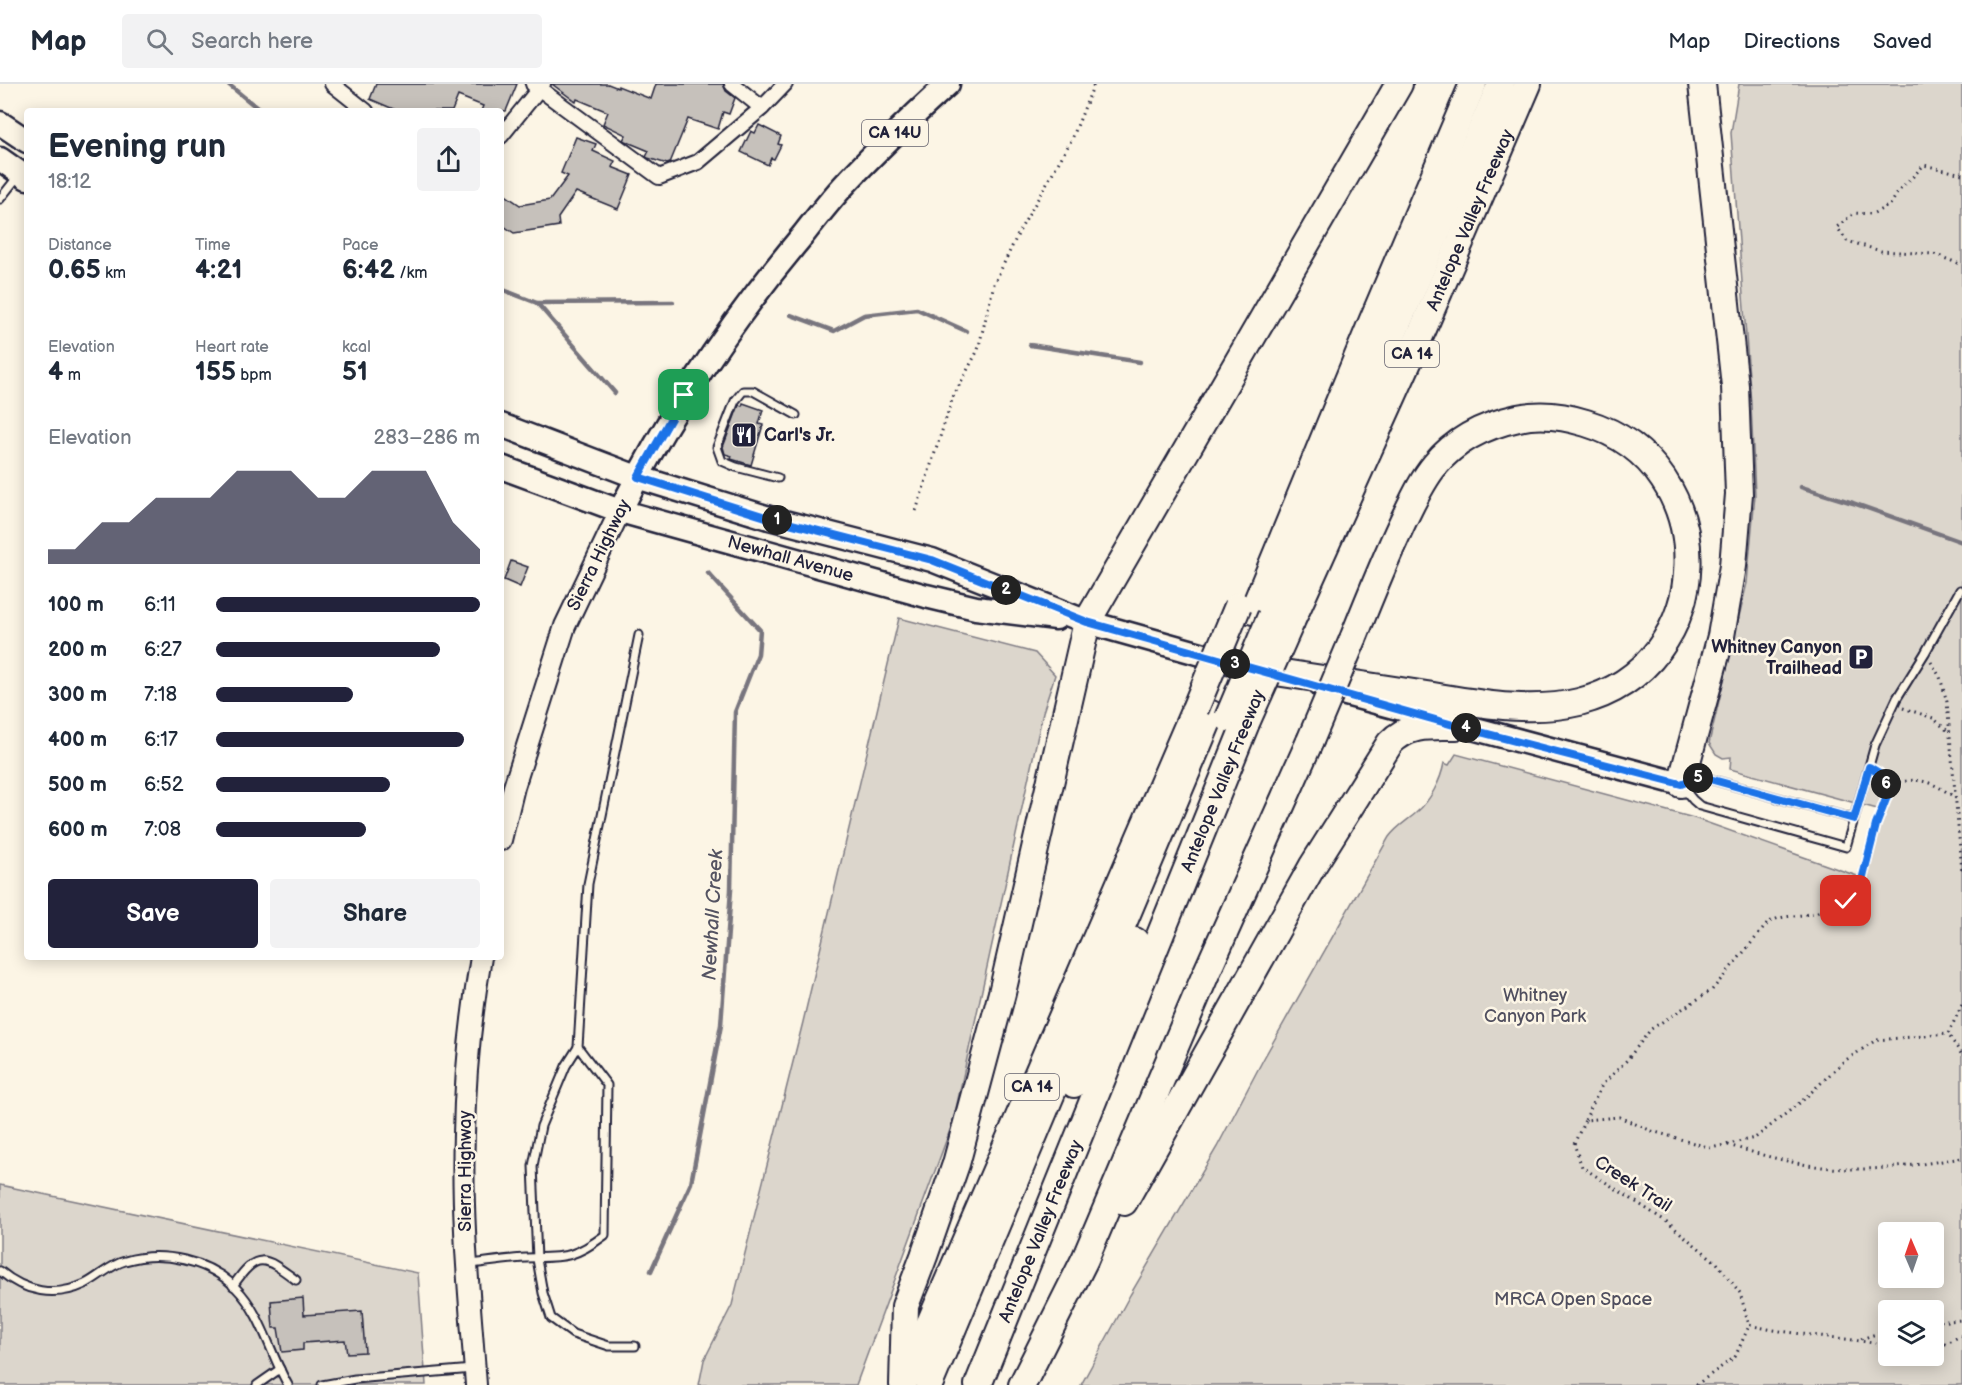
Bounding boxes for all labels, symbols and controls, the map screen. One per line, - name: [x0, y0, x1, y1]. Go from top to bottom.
- search box: [122, 14, 542, 68]
- text: Map: [30, 25, 86, 58]
- icon: search: [143, 25, 176, 58]
- text: Search here: [191, 28, 313, 55]
- text: Map: [1668, 29, 1711, 54]
- text: Directions: [1744, 29, 1840, 54]
- text: Saved: [1873, 29, 1932, 54]
- road number: CA 14U: [862, 120, 928, 146]
- street label: Antelope Valley Freeway: [1422, 125, 1518, 314]
- text: Evening run: [48, 127, 226, 167]
- button: share: [417, 128, 480, 191]
- text: 18:12: [48, 170, 91, 194]
- text: Distance: [48, 236, 112, 255]
- text: Time: [195, 236, 230, 255]
- text: Pace: [342, 236, 378, 255]
- text: 0.65: [48, 255, 101, 286]
- text: 4:21: [195, 255, 243, 286]
- text: 6:42: [342, 255, 395, 286]
- text: km: [101, 264, 126, 283]
- text: /km: [395, 264, 428, 283]
- text: Elevation: [48, 338, 115, 357]
- text: Heart rate: [195, 338, 269, 357]
- text: kcal: [342, 338, 371, 357]
- road number: CA 14: [1385, 341, 1439, 367]
- text: 4: [48, 357, 63, 388]
- text: 155: [195, 357, 236, 388]
- text: 51: [342, 357, 368, 388]
- text: m: [63, 366, 81, 385]
- text: bpm: [236, 366, 272, 385]
- pin: [658, 369, 709, 420]
- icon: arrive: [667, 378, 700, 411]
- restaurant icon: Carl's Jr.: [729, 420, 759, 450]
- place label: Carl's Jr.: [764, 425, 835, 446]
- text: Elevation: [48, 426, 131, 450]
- text: 283–286 m: [373, 426, 480, 450]
- street label: Sierra Highway: [563, 495, 635, 614]
- pin: 1: [762, 505, 792, 535]
- text: 1: [774, 510, 780, 529]
- street label: Newhall Avenue: [725, 531, 856, 586]
- pin: 2: [991, 575, 1021, 605]
- text: 2: [1001, 580, 1011, 599]
- text: 100 m: [48, 593, 104, 617]
- text: 6:11: [144, 593, 176, 617]
- place label: Whitney Canyon Trailhead: [1711, 637, 1842, 679]
- text: 200 m: [48, 638, 107, 662]
- text: 6:27: [144, 638, 182, 662]
- parking icon: Whitney Canyon Trailhead: [1846, 642, 1876, 672]
- pin: 3: [1220, 649, 1250, 679]
- text: 3: [1230, 654, 1240, 673]
- text: 300 m: [48, 683, 107, 707]
- text: 7:18: [144, 683, 177, 707]
- street label: Antelope Valley Freeway: [1177, 686, 1270, 875]
- pin: 4: [1451, 713, 1481, 743]
- text: 4: [1461, 718, 1471, 737]
- text: 400 m: [48, 728, 107, 752]
- text: 6:17: [144, 728, 178, 752]
- pin: 5: [1683, 763, 1713, 793]
- text: 5: [1693, 768, 1703, 787]
- pin: 6: [1871, 769, 1901, 799]
- text: 500 m: [48, 773, 107, 797]
- text: 6:52: [144, 773, 184, 797]
- text: 6: [1881, 774, 1891, 793]
- text: 600 m: [48, 818, 108, 842]
- text: 7:08: [144, 818, 181, 842]
- water label: Newhall Creek: [698, 848, 728, 981]
- pin: [1820, 875, 1871, 926]
- button: Save: [48, 879, 258, 948]
- button: Share: [270, 879, 480, 948]
- icon: check: [1829, 884, 1862, 917]
- park label: Whitney Canyon Park: [1484, 985, 1586, 1027]
- road number: CA 14: [1005, 1074, 1059, 1100]
- street label: Sierra Highway: [455, 1109, 476, 1232]
- street label: Antelope Valley Freeway: [994, 1136, 1087, 1326]
- street label: Creek Trail: [1590, 1151, 1676, 1217]
- north arrow: [1878, 1222, 1944, 1288]
- map controls: [1878, 1222, 1944, 1366]
- park label: MRCA Open Space: [1494, 1289, 1652, 1310]
- button: layers: [1878, 1300, 1944, 1366]

